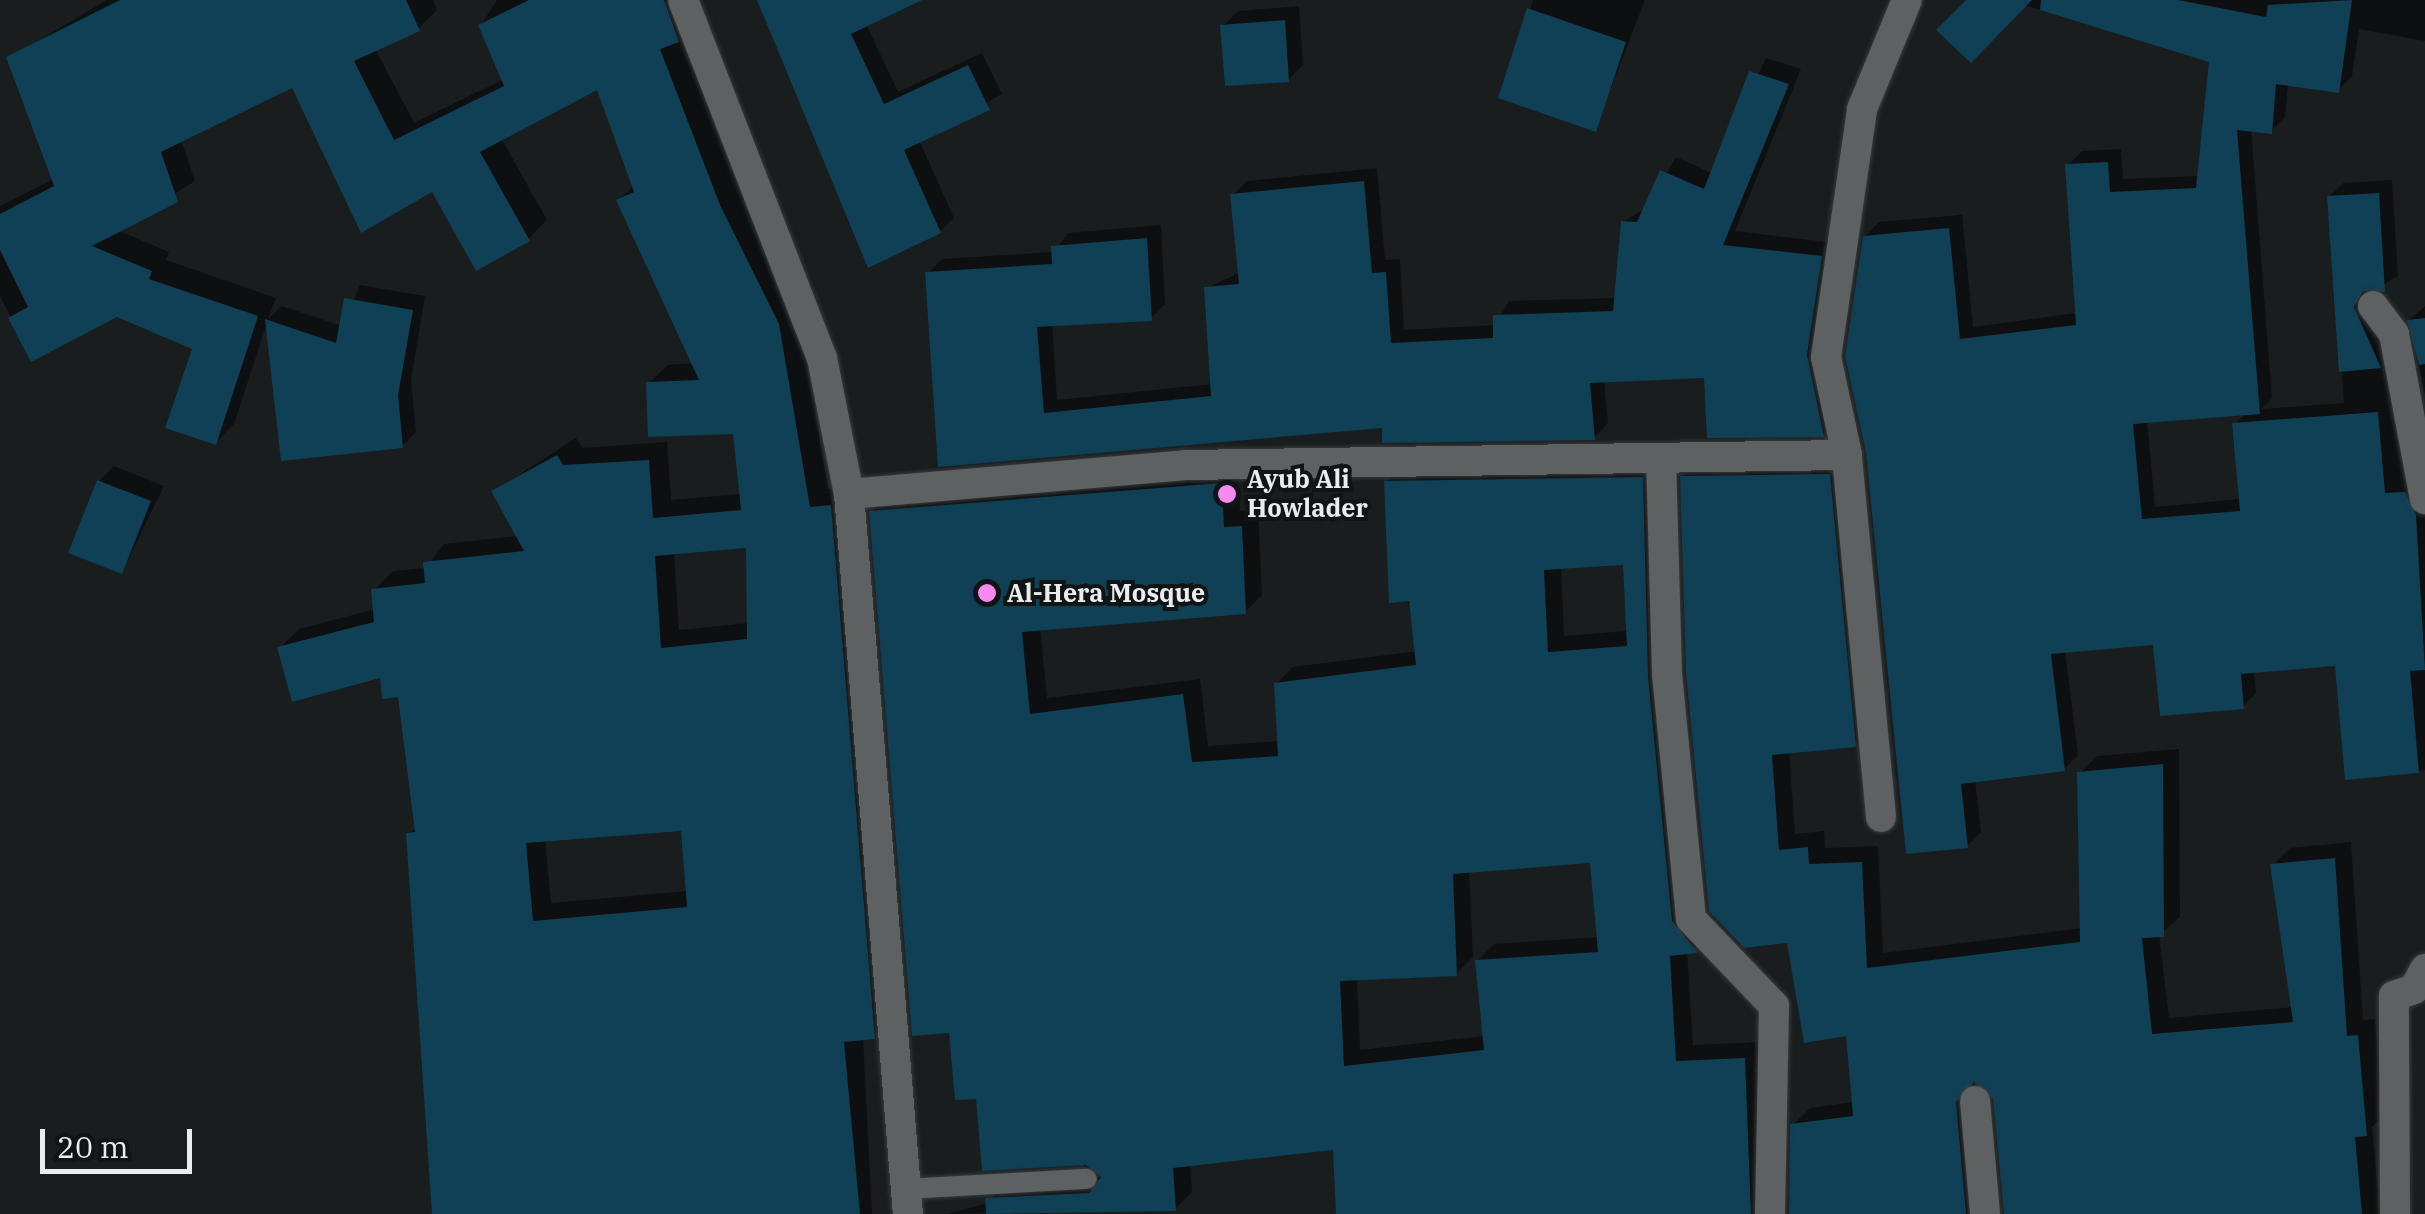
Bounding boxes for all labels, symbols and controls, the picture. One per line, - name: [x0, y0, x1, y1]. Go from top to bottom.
- place label: Ayub Ali Howlader: [1247, 465, 1368, 524]
- marker: Ayub Ali Howlader: [1216, 483, 1238, 505]
- place label: Al-Hera Mosque: [1007, 578, 1205, 608]
- marker: Al-Hera Mosque: [976, 582, 998, 604]
- scale bar: [45, 1109, 198, 1171]
- text: 20 m: [57, 1127, 129, 1166]

